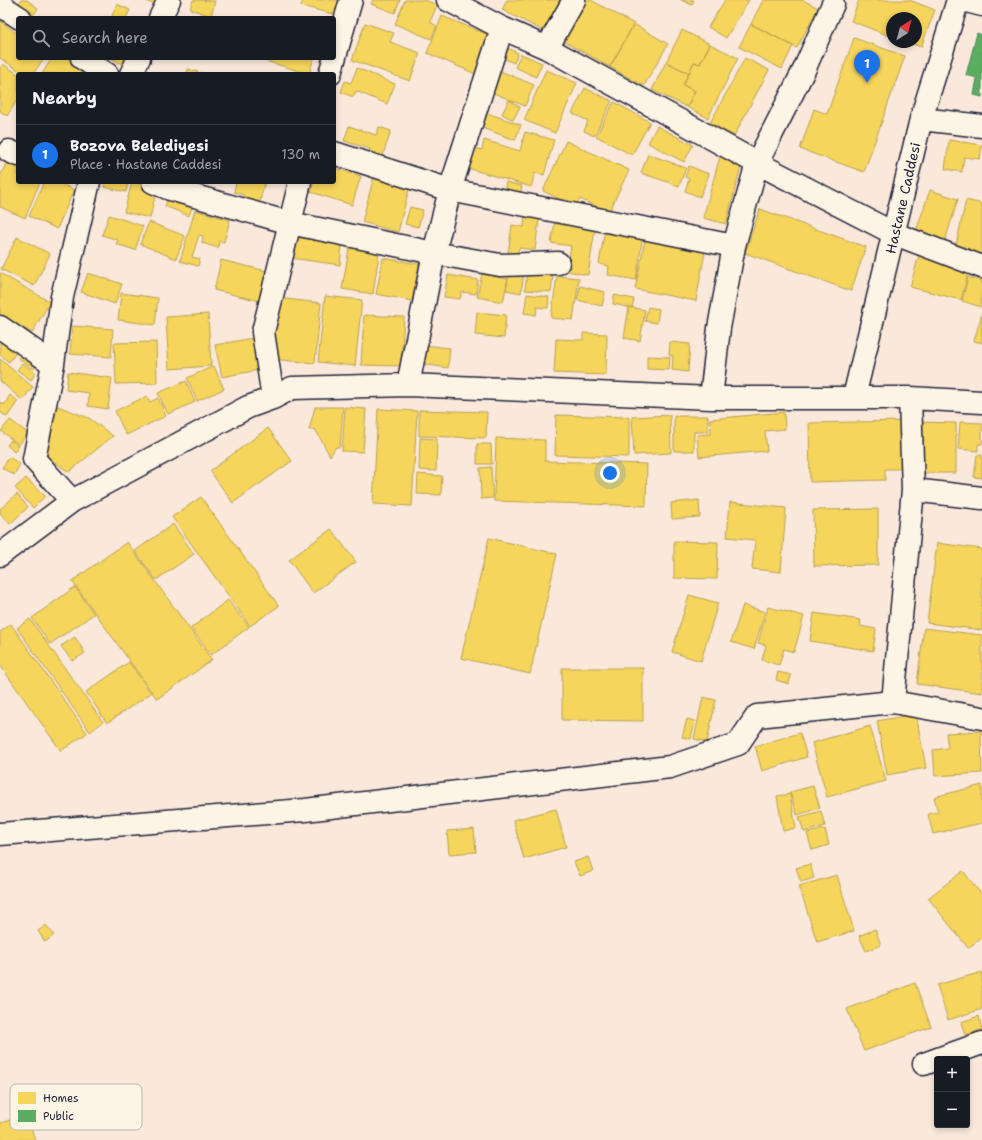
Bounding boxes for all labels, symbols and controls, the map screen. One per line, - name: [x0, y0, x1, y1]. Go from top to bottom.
- north arrow: [886, 12, 922, 48]
- search box: [16, 16, 336, 60]
- icon: search: [30, 27, 52, 49]
- text: Search here: [62, 28, 148, 48]
- pin: 1: [854, 50, 880, 83]
- text: Nearby: [32, 87, 97, 109]
- text: Bozova Belediyesi: [70, 136, 209, 156]
- street label: Hastane Caddesi: [881, 140, 925, 256]
- text: 1: [42, 146, 48, 163]
- text: 130 m: [282, 146, 320, 163]
- text: Place · Hastane Caddesi: [70, 156, 222, 173]
- your location: [600, 463, 620, 483]
- map controls: [934, 1056, 970, 1128]
- button: +: [934, 1056, 970, 1092]
- legend: [10, 1084, 142, 1130]
- text: Homes: [43, 1091, 79, 1106]
- button: −: [934, 1092, 970, 1128]
- text: Public: [43, 1109, 74, 1124]

